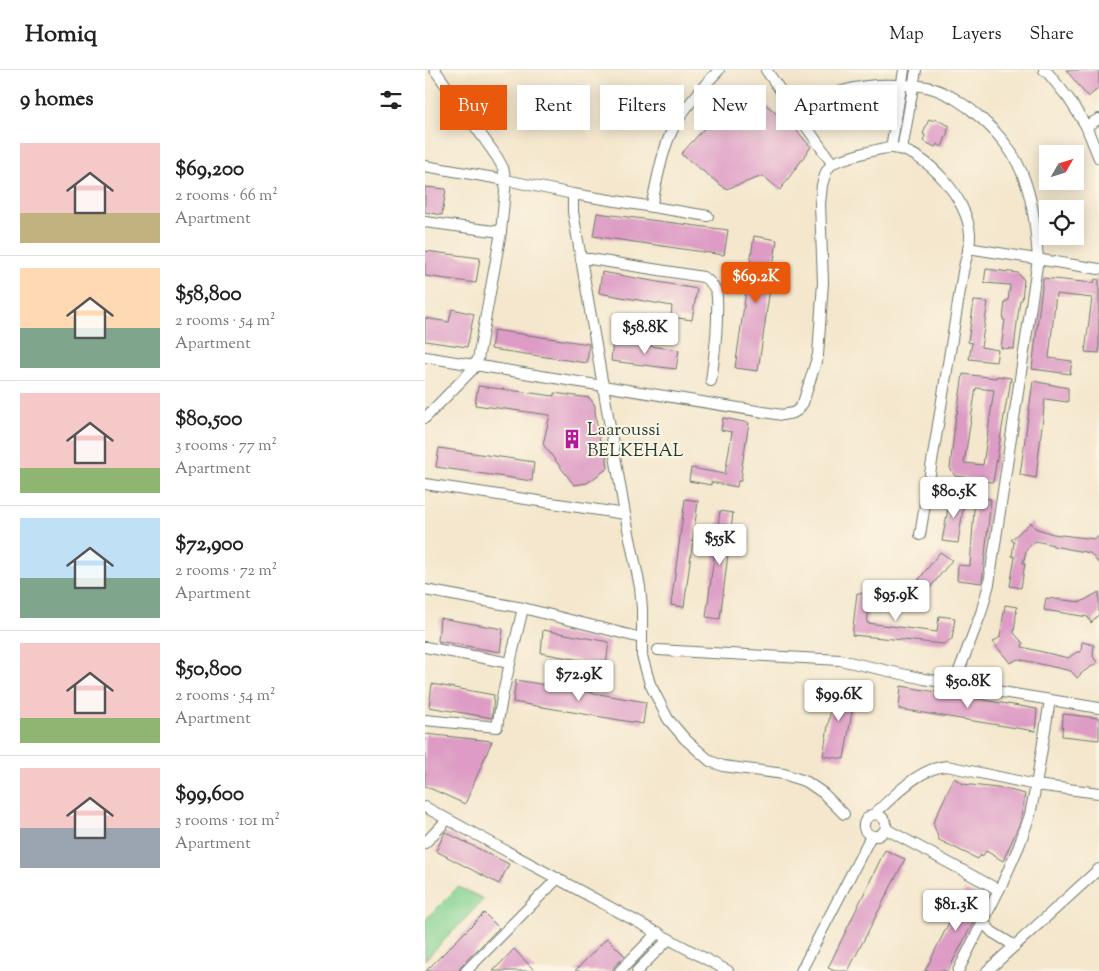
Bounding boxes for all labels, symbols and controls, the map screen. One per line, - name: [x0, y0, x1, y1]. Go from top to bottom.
- text: Homiq: [25, 18, 97, 52]
- text: Map: [889, 22, 924, 48]
- text: Layers: [952, 22, 1002, 48]
- text: Share: [1030, 22, 1074, 48]
- text: 9 homes: [20, 85, 93, 115]
- chip: Buy: [440, 85, 507, 130]
- chip: Rent: [517, 85, 590, 130]
- chip: Filters: [600, 85, 684, 130]
- chip: New: [694, 85, 766, 130]
- chip: Apartment: [776, 85, 897, 130]
- icon: filters: [377, 86, 405, 114]
- north arrow: [1039, 145, 1084, 190]
- map controls: [1039, 145, 1084, 245]
- text: $69,200: [175, 155, 244, 185]
- icon: home: [60, 163, 120, 223]
- text: 2 rooms · 66 m²: [175, 185, 278, 208]
- button: locate: [1039, 200, 1084, 245]
- text: Apartment: [175, 208, 251, 231]
- pin: $69.2K: [715, 262, 797, 304]
- text: $69.2K: [732, 266, 780, 289]
- text: $58,800: [175, 280, 242, 310]
- icon: home: [60, 288, 120, 348]
- text: 2 rooms · 54 m²: [175, 310, 275, 333]
- pin: $58.8K: [604, 312, 686, 355]
- text: $58.8K: [622, 317, 668, 340]
- text: Apartment: [175, 333, 251, 356]
- text: $80,500: [175, 405, 242, 435]
- icon: home: [60, 413, 120, 473]
- place label: Laaroussi BELKEHAL: [587, 418, 684, 465]
- building icon: Laaroussi BELKEHAL: [561, 428, 583, 450]
- text: 3 rooms · 77 m²: [175, 435, 277, 458]
- text: Apartment: [175, 458, 251, 481]
- pin: $80.5K: [913, 476, 995, 519]
- text: $80.5K: [931, 481, 977, 504]
- pin: $55K: [690, 524, 750, 566]
- text: $55K: [704, 528, 736, 551]
- text: $72,900: [175, 530, 244, 560]
- icon: home: [60, 538, 120, 598]
- text: 2 rooms · 72 m²: [175, 560, 277, 583]
- pin: $95.9K: [855, 580, 937, 622]
- text: Apartment: [175, 583, 251, 606]
- text: $95.9K: [873, 584, 919, 607]
- text: $50,800: [175, 655, 242, 685]
- pin: $72.9K: [538, 660, 620, 702]
- icon: home: [60, 663, 120, 723]
- text: $72.9K: [556, 664, 602, 687]
- pin: $50.8K: [927, 666, 1009, 709]
- text: $50.8K: [945, 671, 991, 694]
- pin: $99.6K: [798, 680, 880, 722]
- text: $99.6K: [815, 684, 863, 707]
- text: 2 rooms · 54 m²: [175, 685, 275, 708]
- text: Apartment: [175, 708, 251, 731]
- text: $99,600: [175, 780, 244, 810]
- icon: home: [60, 788, 120, 848]
- text: 3 rooms · 101 m²: [175, 810, 280, 833]
- text: Apartment: [175, 833, 251, 856]
- pin: $81.3K: [915, 890, 997, 932]
- text: $81.3K: [934, 894, 978, 917]

